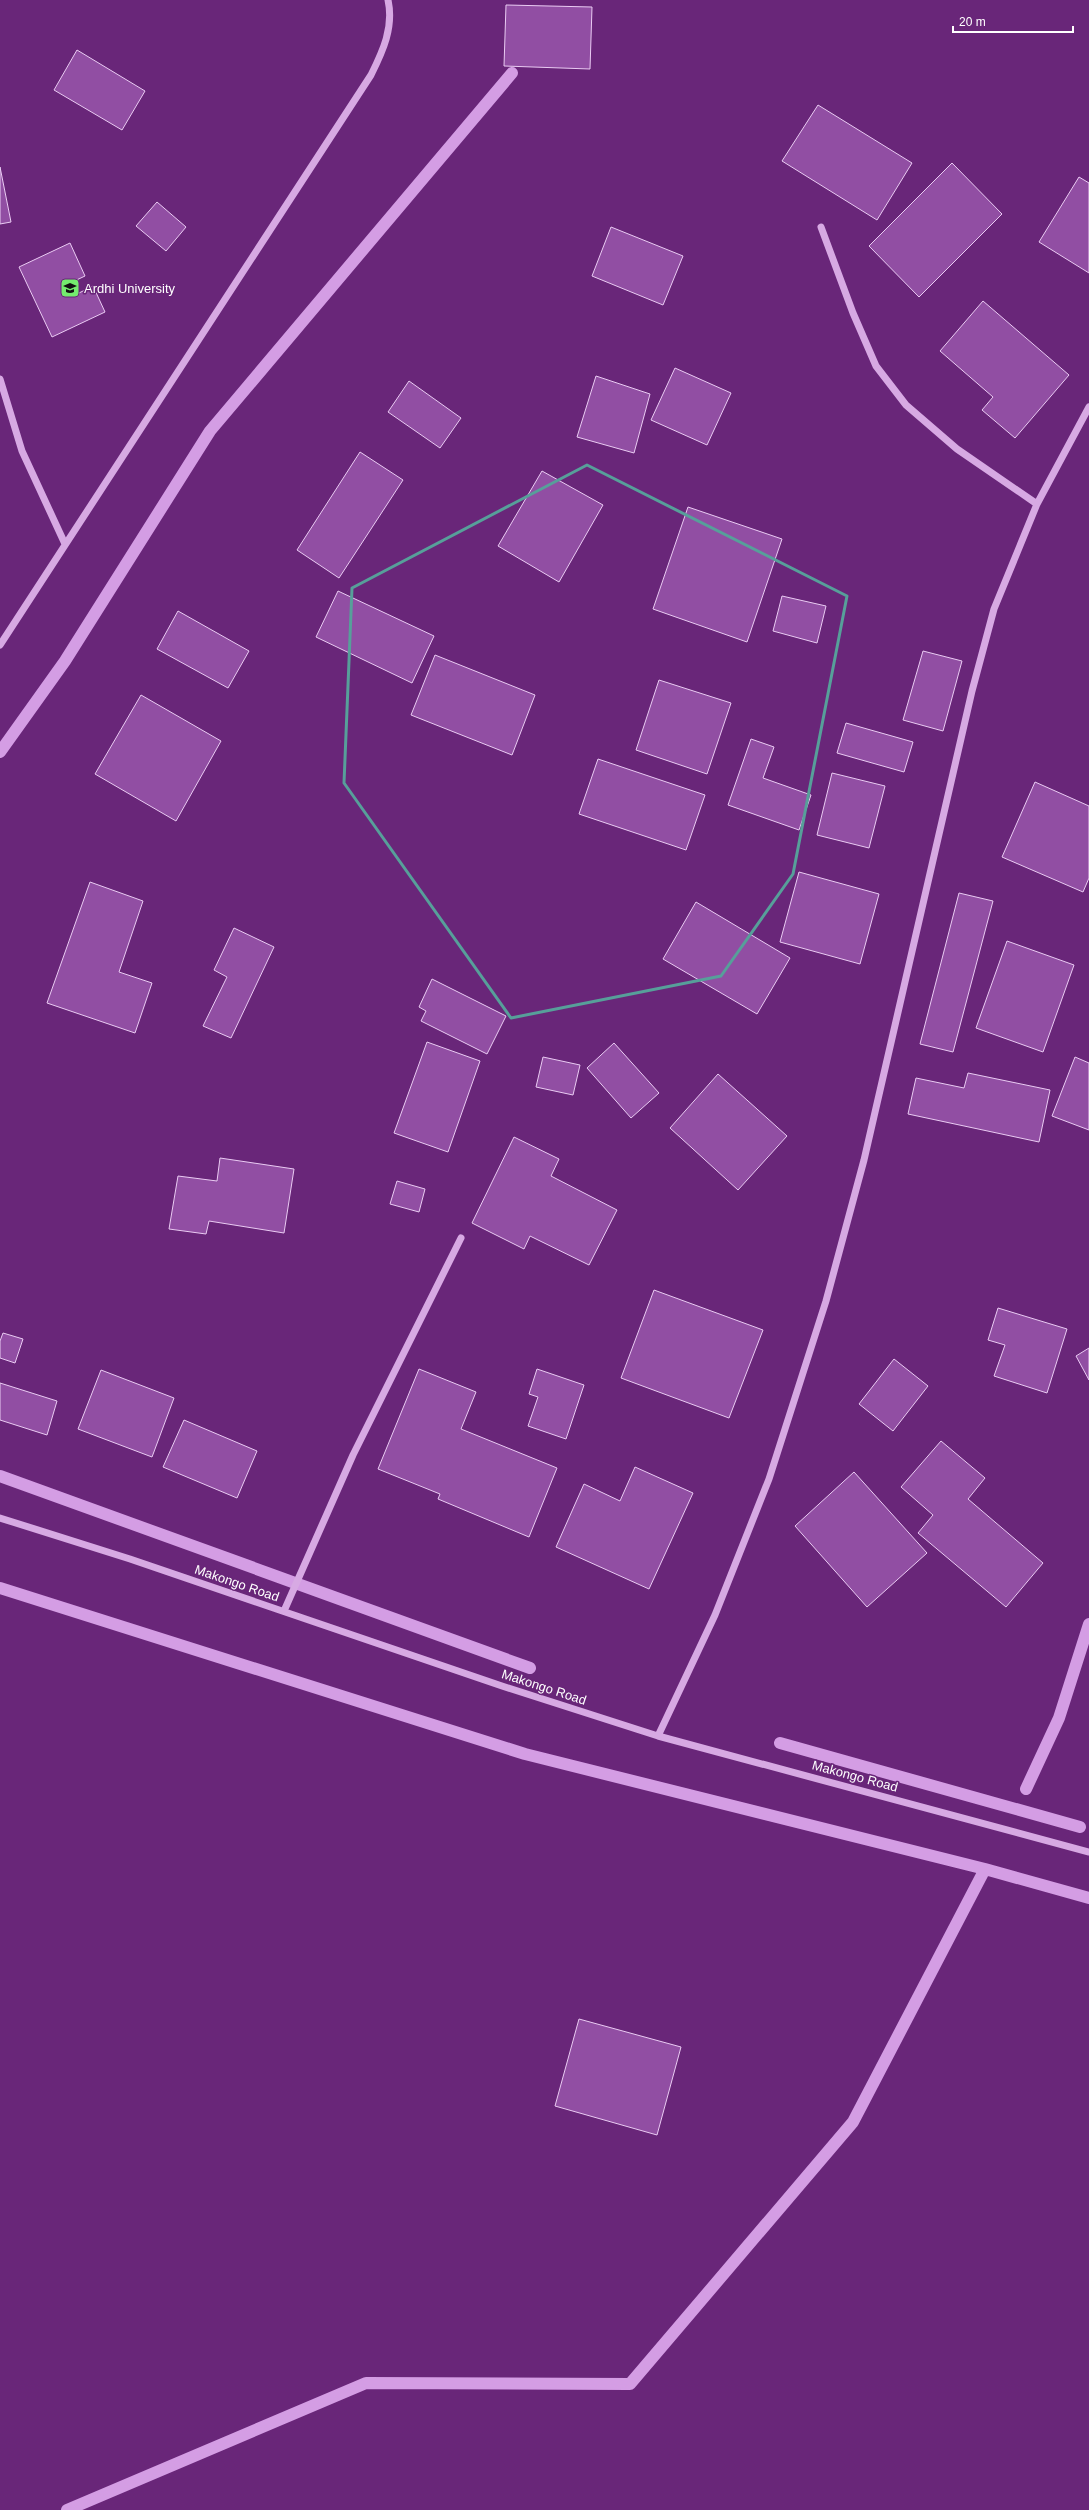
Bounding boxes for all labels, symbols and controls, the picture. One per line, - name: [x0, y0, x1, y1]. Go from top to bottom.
- scale bar: [953, 8, 1073, 34]
- text: 20 m: [959, 15, 986, 29]
- school or university icon: Ardhi University: [59, 277, 81, 299]
- place label: Ardhi University: [84, 281, 176, 296]
- street label: Makongo Road: [193, 1562, 281, 1604]
- street label: Makongo Road: [500, 1666, 588, 1708]
- street label: Makongo Road: [810, 1757, 900, 1795]

